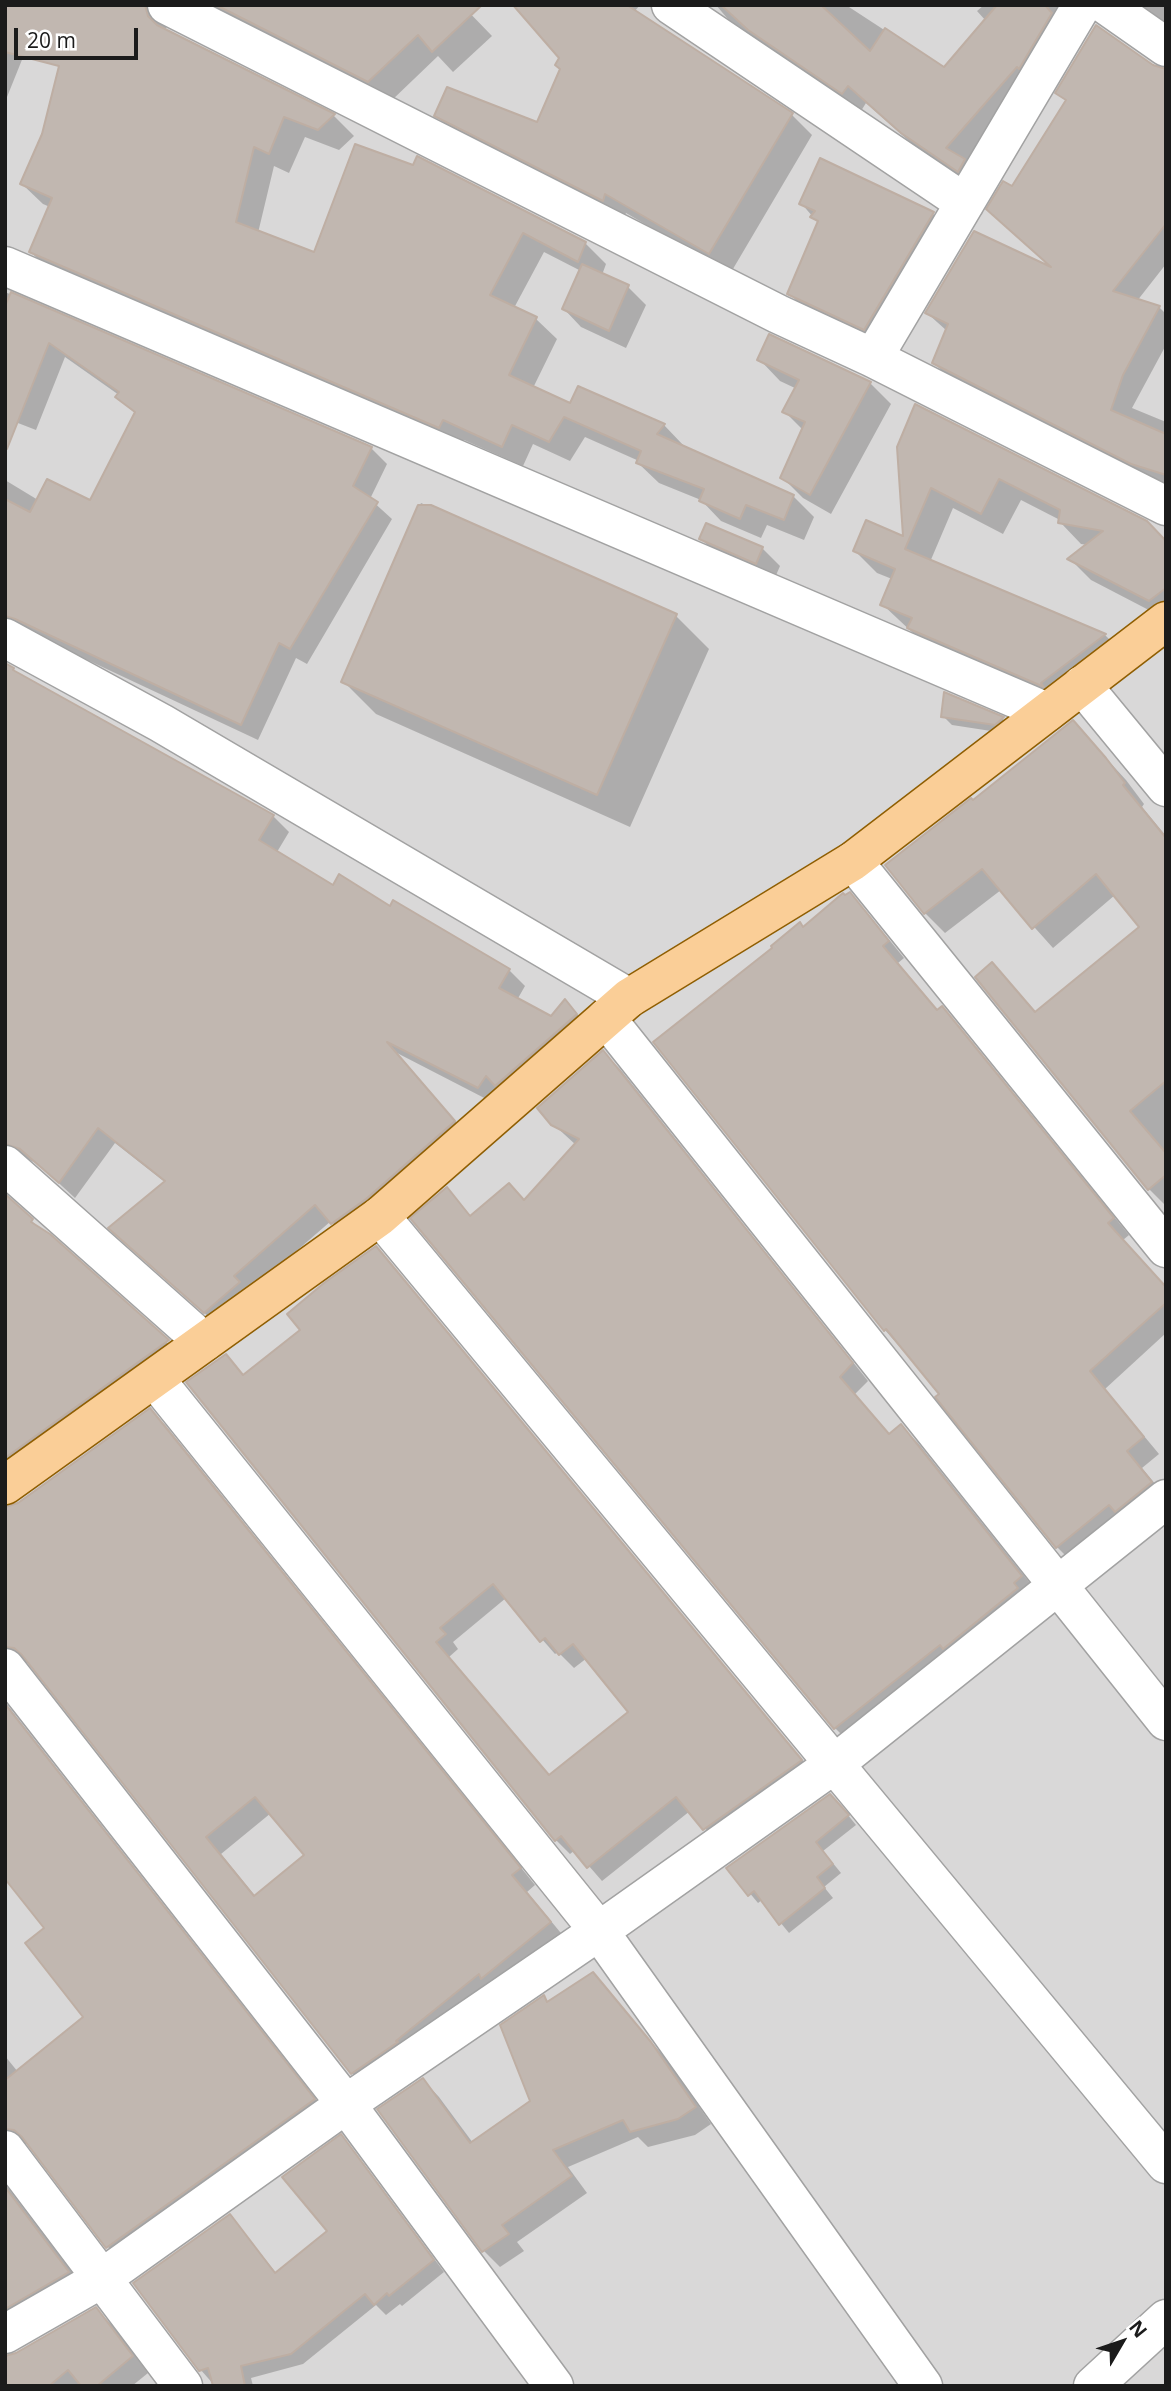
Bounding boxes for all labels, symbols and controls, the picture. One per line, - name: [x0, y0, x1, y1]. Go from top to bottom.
- scale bar: [18, 14, 142, 58]
- text: 20 m: [27, 26, 76, 54]
- north arrow: [1087, 2307, 1157, 2377]
- text: N: [1123, 2315, 1153, 2343]

